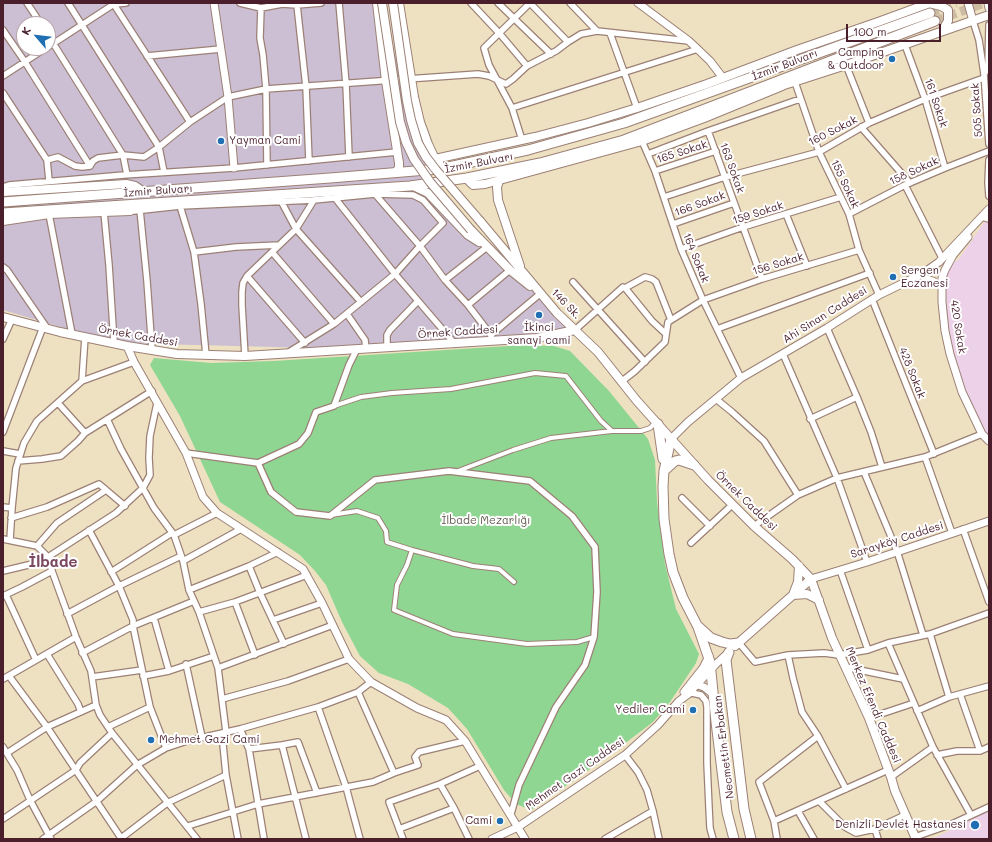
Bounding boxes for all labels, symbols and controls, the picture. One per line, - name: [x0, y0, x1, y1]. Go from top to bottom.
- north arrow: [16, 16, 56, 56]
- scale bar: [848, 16, 943, 42]
- text: 100 m: [853, 23, 887, 39]
- text: K: [18, 24, 34, 37]
- street label: İzmir Bulvarı: [750, 46, 820, 84]
- place label: Camping & Outdoor: [827, 46, 884, 72]
- marker: Camping & Outdoor: [887, 54, 897, 64]
- street label: 161 Sokak: [922, 77, 950, 129]
- street label: 505 Sokak: [969, 82, 985, 138]
- street label: 160 Sokak: [806, 113, 860, 149]
- place label: Yayman Cami: [229, 134, 301, 148]
- marker: Yayman Cami: [216, 136, 226, 146]
- street label: 165 Sokak: [655, 138, 709, 166]
- street label: 163 Sokak: [717, 141, 747, 195]
- street label: İzmir Bulvarı: [444, 150, 514, 176]
- street label: 158 Sokak: [887, 154, 941, 188]
- street label: 155 Sokak: [828, 157, 862, 211]
- street label: İzmir Bulvarı: [123, 182, 193, 200]
- street label: 166 Sokak: [673, 189, 727, 219]
- street label: 159 Sokak: [731, 199, 785, 227]
- street label: 164 Sokak: [680, 231, 712, 285]
- street label: 156 Sokak: [751, 250, 805, 278]
- place label: Sergen Eczanesi: [901, 264, 948, 290]
- marker: Sergen Eczanesi: [888, 272, 898, 282]
- street label: Ahi Sinan Caddesi: [780, 284, 870, 346]
- street label: 146 Sk.: [548, 286, 584, 322]
- street label: 420 Sokak: [947, 299, 969, 355]
- marker: İkinci sanayi cami: [534, 310, 544, 320]
- place label: İkinci sanayi cami: [507, 321, 571, 347]
- street label: Örnek Caddesi: [97, 322, 179, 350]
- street label: Örnek Caddesi: [417, 323, 499, 341]
- street label: 428 Sokak: [896, 345, 928, 401]
- street label: Örnek Caddesi: [712, 468, 780, 534]
- park label: İlbade Mezarlığı: [442, 514, 530, 528]
- street label: Sarayköy Caddesi: [849, 519, 945, 561]
- district label: İlbade: [29, 553, 77, 571]
- street label: Merkez Efendi Caddesi: [843, 645, 903, 765]
- street label: Necmettin Erbakan: [711, 695, 737, 799]
- place label: Yediler Cami: [615, 703, 685, 717]
- marker: Yediler Cami: [688, 705, 698, 715]
- place label: Mehmet Gazi Cami: [159, 733, 260, 747]
- marker: Mehmet Gazi Cami: [146, 735, 156, 745]
- street label: Mehmet Gazi Caddesi: [523, 735, 627, 813]
- place label: Cami: [465, 814, 492, 828]
- marker: Cami: [495, 816, 505, 826]
- place label: Denizli Devlet Hastanesi: [835, 818, 966, 832]
- marker: Denizli Devlet Hastanesi: [969, 819, 981, 831]

